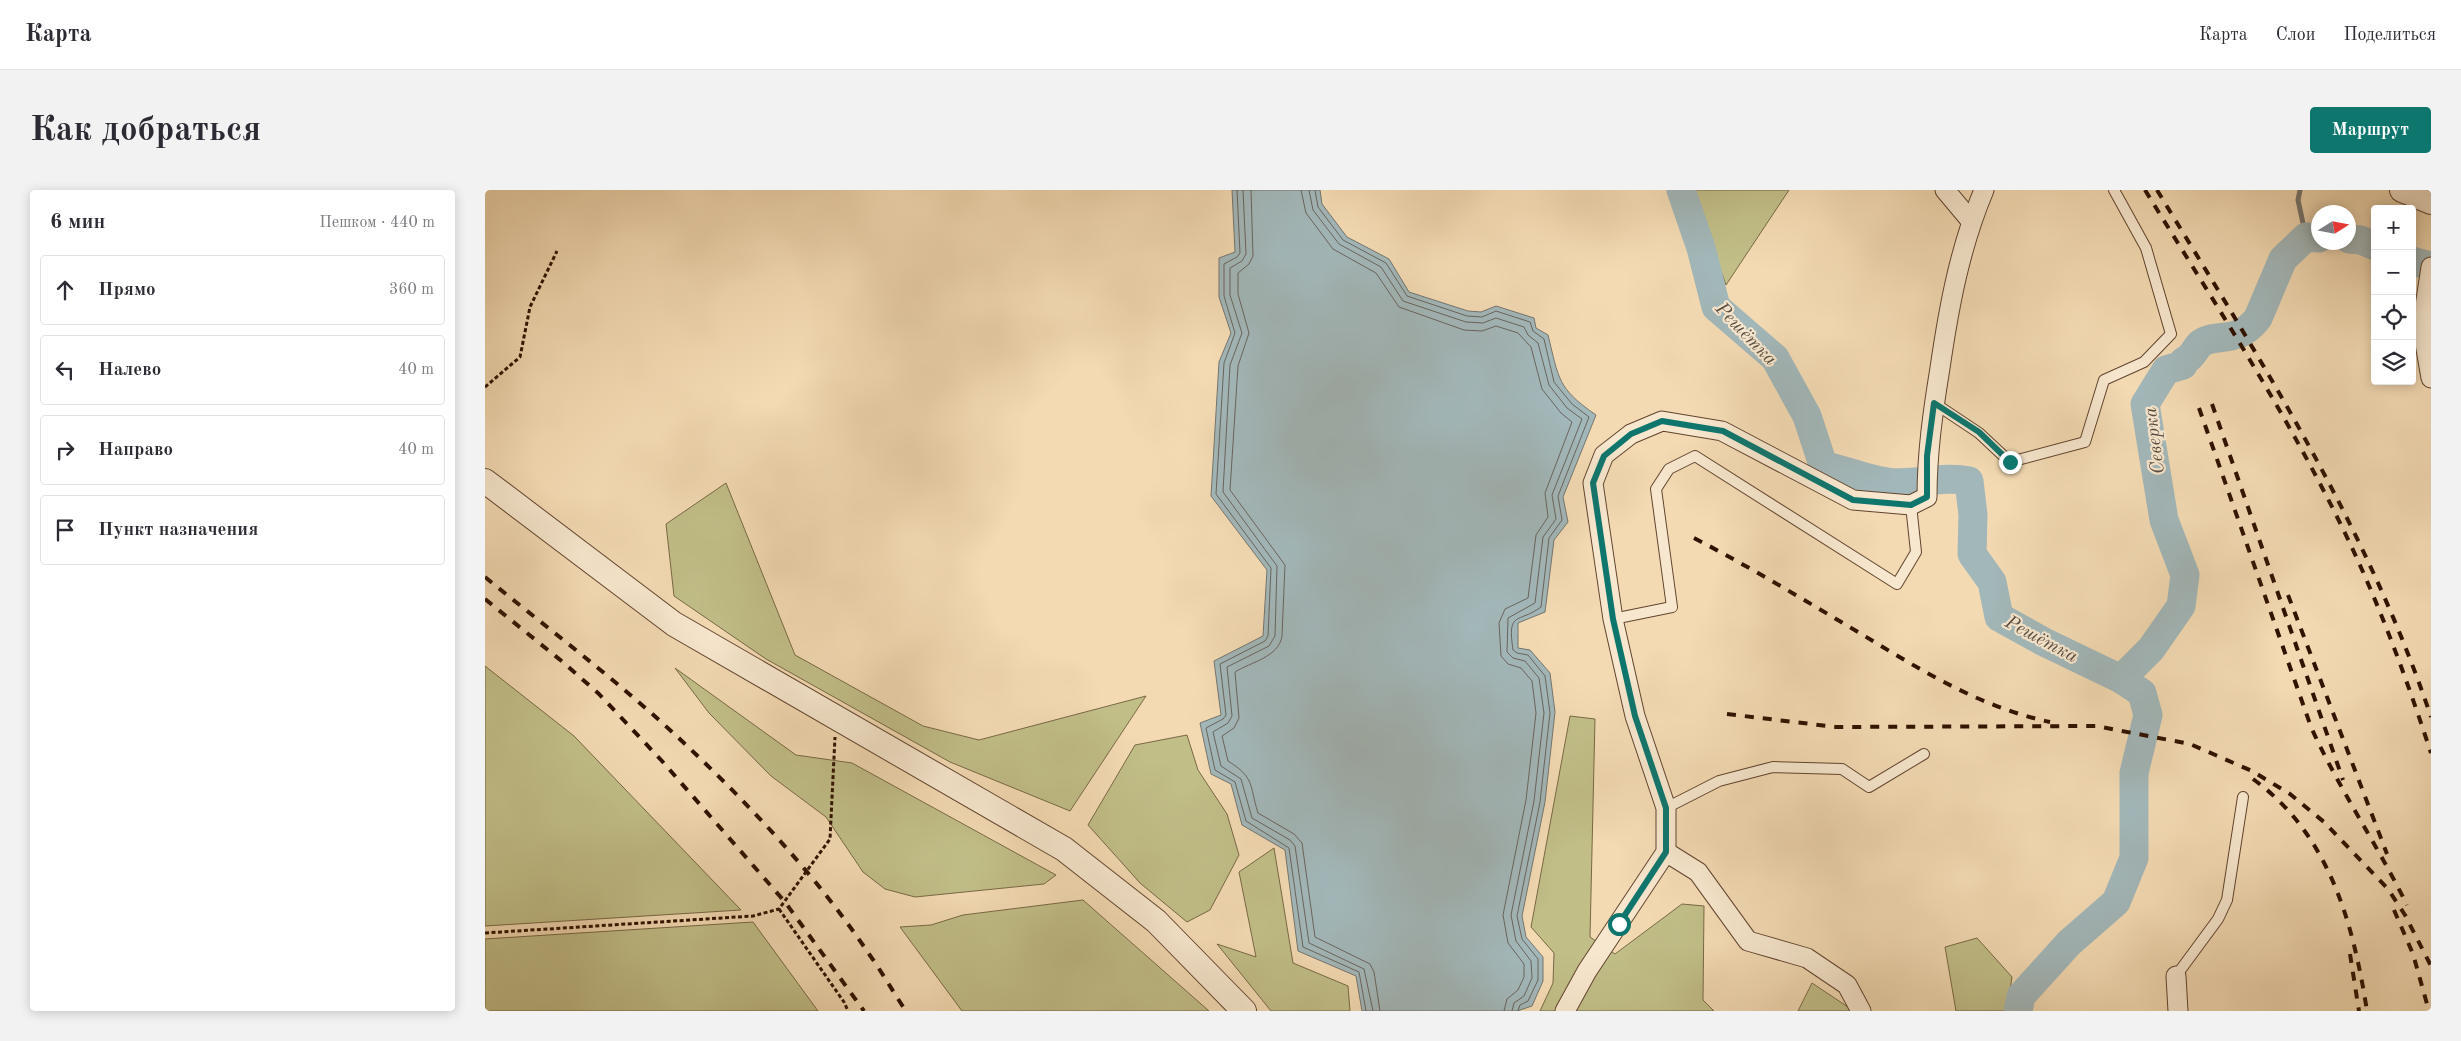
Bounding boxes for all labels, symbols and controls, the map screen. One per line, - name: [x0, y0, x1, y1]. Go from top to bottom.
- text: Карта: [25, 23, 92, 47]
- text: Карта: [2199, 26, 2248, 44]
- text: Слои: [2276, 26, 2315, 44]
- text: Поделиться: [2343, 26, 2436, 44]
- button: Маршрут: [2310, 107, 2431, 153]
- text: Как добраться: [30, 113, 261, 148]
- north arrow: [2311, 205, 2356, 250]
- map controls: [2371, 205, 2416, 385]
- button: +: [2371, 205, 2416, 250]
- text: 6 мин: [50, 212, 105, 233]
- text: Пешком · 440 m: [319, 215, 435, 231]
- button: −: [2371, 250, 2416, 295]
- icon: ahead: [51, 276, 79, 304]
- text: Прямо: [98, 281, 156, 300]
- text: 360 m: [389, 282, 434, 298]
- button: locate: [2371, 295, 2416, 340]
- water label: Решётка: [1710, 299, 1780, 370]
- button: layers: [2371, 340, 2416, 385]
- icon: left: [51, 356, 79, 384]
- text: Налево: [98, 361, 161, 380]
- text: 40 m: [398, 362, 434, 378]
- water label: Северка: [2142, 406, 2169, 475]
- icon: right: [51, 436, 79, 464]
- text: Направо: [98, 441, 173, 460]
- text: 40 m: [398, 442, 434, 458]
- route end: [1999, 451, 2022, 474]
- icon: arrive: [51, 516, 79, 544]
- text: Пункт назначения: [98, 521, 258, 540]
- water label: Решётка: [2001, 613, 2080, 667]
- route start: [1608, 913, 1631, 936]

